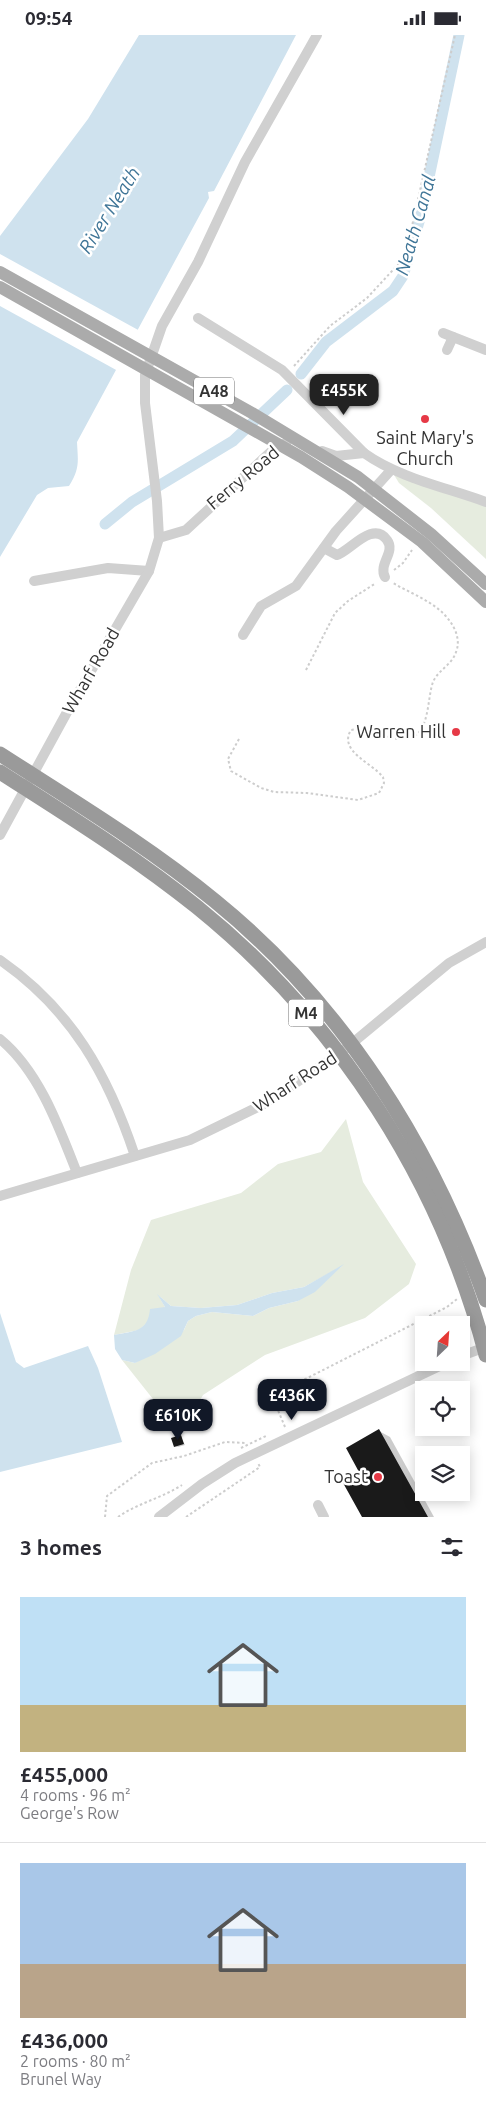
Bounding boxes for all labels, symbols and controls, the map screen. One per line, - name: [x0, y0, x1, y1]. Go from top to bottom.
- text: 09:54: [25, 7, 73, 29]
- water label: River Neath: [74, 163, 144, 257]
- water label: Neath Canal: [390, 172, 440, 278]
- pin: £455K: [309, 373, 379, 416]
- road number: A48: [194, 377, 234, 405]
- text: £455K: [321, 381, 367, 399]
- marker: Saint Mary's Church: [419, 413, 431, 425]
- place label: Saint Mary's Church: [376, 427, 474, 468]
- street label: Ferry Road: [202, 441, 282, 513]
- street label: Wharf Road: [58, 624, 123, 717]
- place label: Warren Hill: [356, 721, 446, 741]
- marker: Warren Hill: [450, 726, 462, 738]
- road number: M4: [288, 999, 324, 1026]
- street label: Wharf Road: [249, 1047, 340, 1116]
- north arrow: [415, 1316, 470, 1371]
- map controls: [415, 1316, 470, 1501]
- pin: £436K: [257, 1379, 327, 1421]
- button: locate: [415, 1381, 470, 1436]
- text: £436K: [269, 1386, 315, 1404]
- pin: £610K: [143, 1399, 213, 1441]
- text: £610K: [155, 1406, 201, 1424]
- button: layers: [415, 1446, 470, 1501]
- place label: Toast: [324, 1466, 368, 1486]
- marker: Toast: [372, 1471, 384, 1483]
- icon: filters: [438, 1533, 466, 1561]
- text: 3 homes: [20, 1535, 102, 1559]
- icon: home: [198, 1630, 288, 1720]
- text: £455,000: [20, 1762, 108, 1786]
- text: 4 rooms · 96 m²: [20, 1786, 131, 1804]
- text: George's Row: [20, 1804, 119, 1822]
- icon: home: [198, 1895, 288, 1985]
- text: £436,000: [20, 2028, 108, 2052]
- text: 2 rooms · 80 m²: [20, 2052, 131, 2070]
- text: Brunel Way: [20, 2070, 102, 2088]

